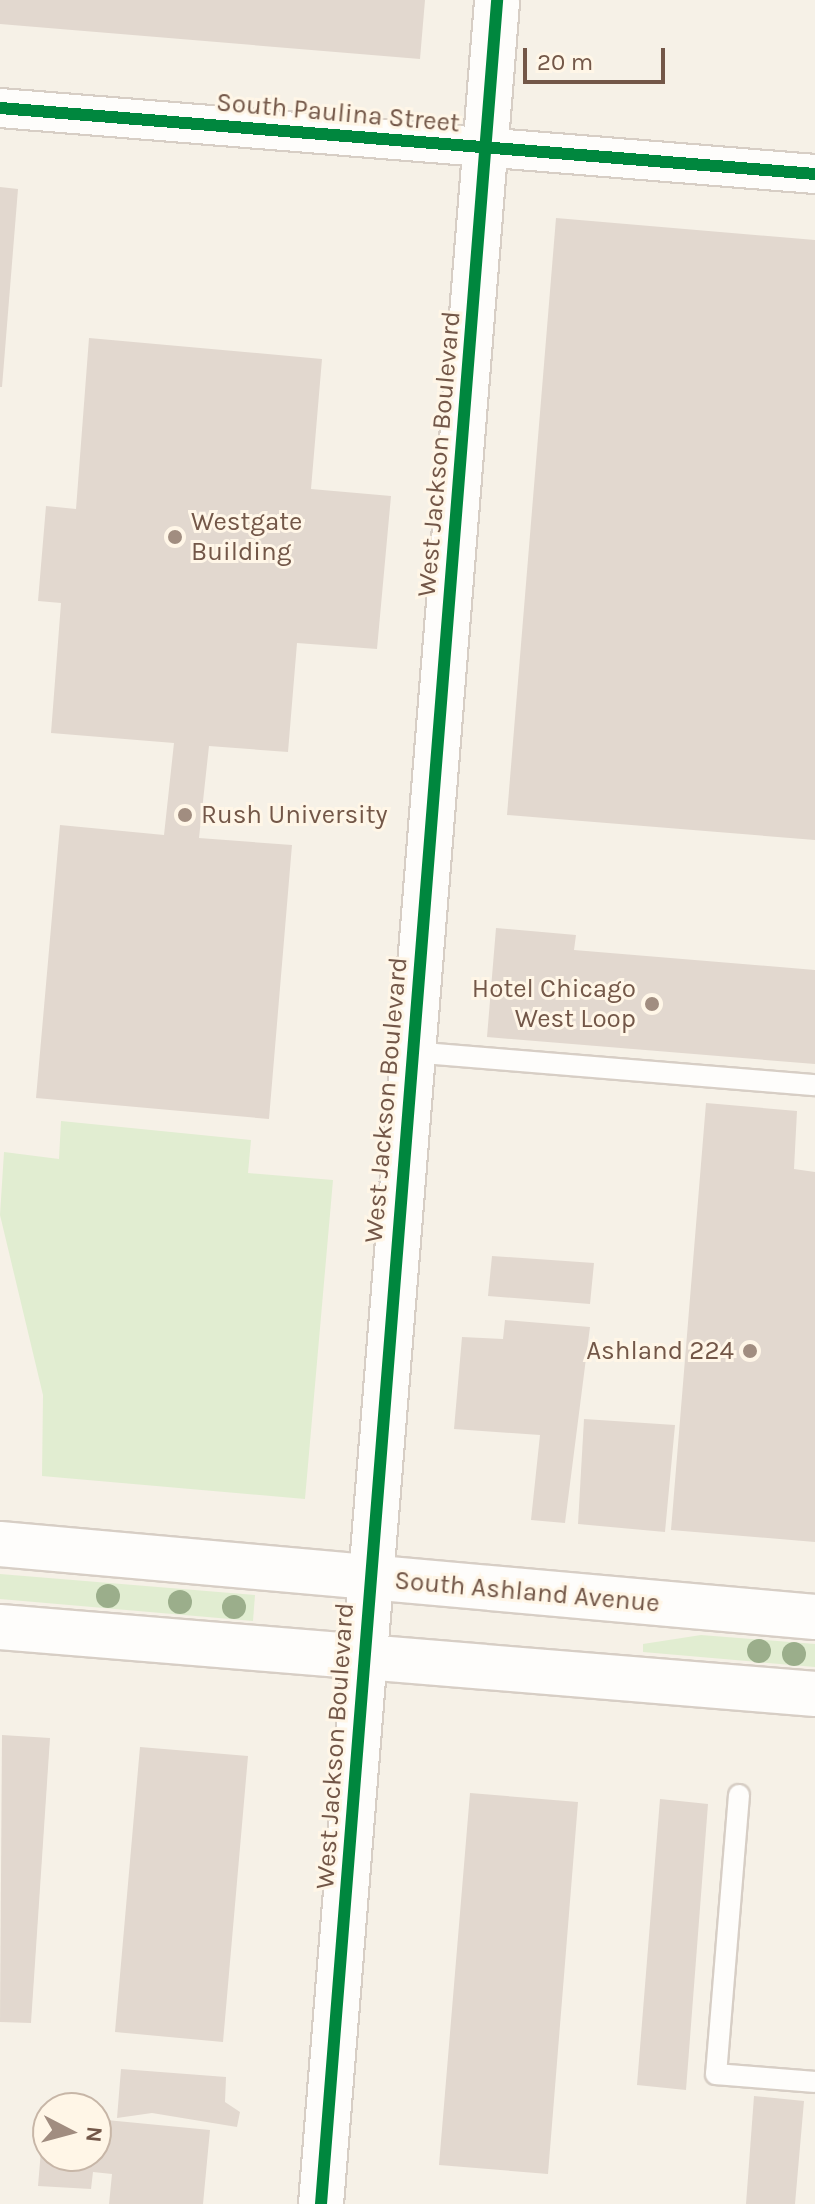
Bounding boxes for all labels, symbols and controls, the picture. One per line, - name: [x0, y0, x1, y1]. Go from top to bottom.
- scale bar: [527, 32, 669, 82]
- text: 20 m: [537, 48, 593, 76]
- street label: South Paulina Street: [215, 87, 461, 139]
- street label: West Jackson Boulevard: [411, 310, 467, 598]
- place label: Westgate Building: [191, 506, 302, 568]
- marker: Westgate Building: [166, 528, 184, 546]
- place label: Rush University: [201, 799, 388, 831]
- marker: Rush University: [176, 806, 194, 824]
- street label: West Jackson Boulevard: [358, 956, 414, 1244]
- place label: Hotel Chicago West Loop: [472, 973, 636, 1034]
- marker: Hotel Chicago West Loop: [643, 995, 661, 1013]
- place label: Ashland 224: [586, 1335, 734, 1367]
- marker: Ashland 224: [741, 1342, 759, 1360]
- street label: South Ashland Avenue: [393, 1565, 661, 1619]
- street label: West Jackson Boulevard: [309, 1602, 361, 1890]
- north arrow: [32, 2092, 112, 2172]
- text: N: [80, 2125, 108, 2144]

